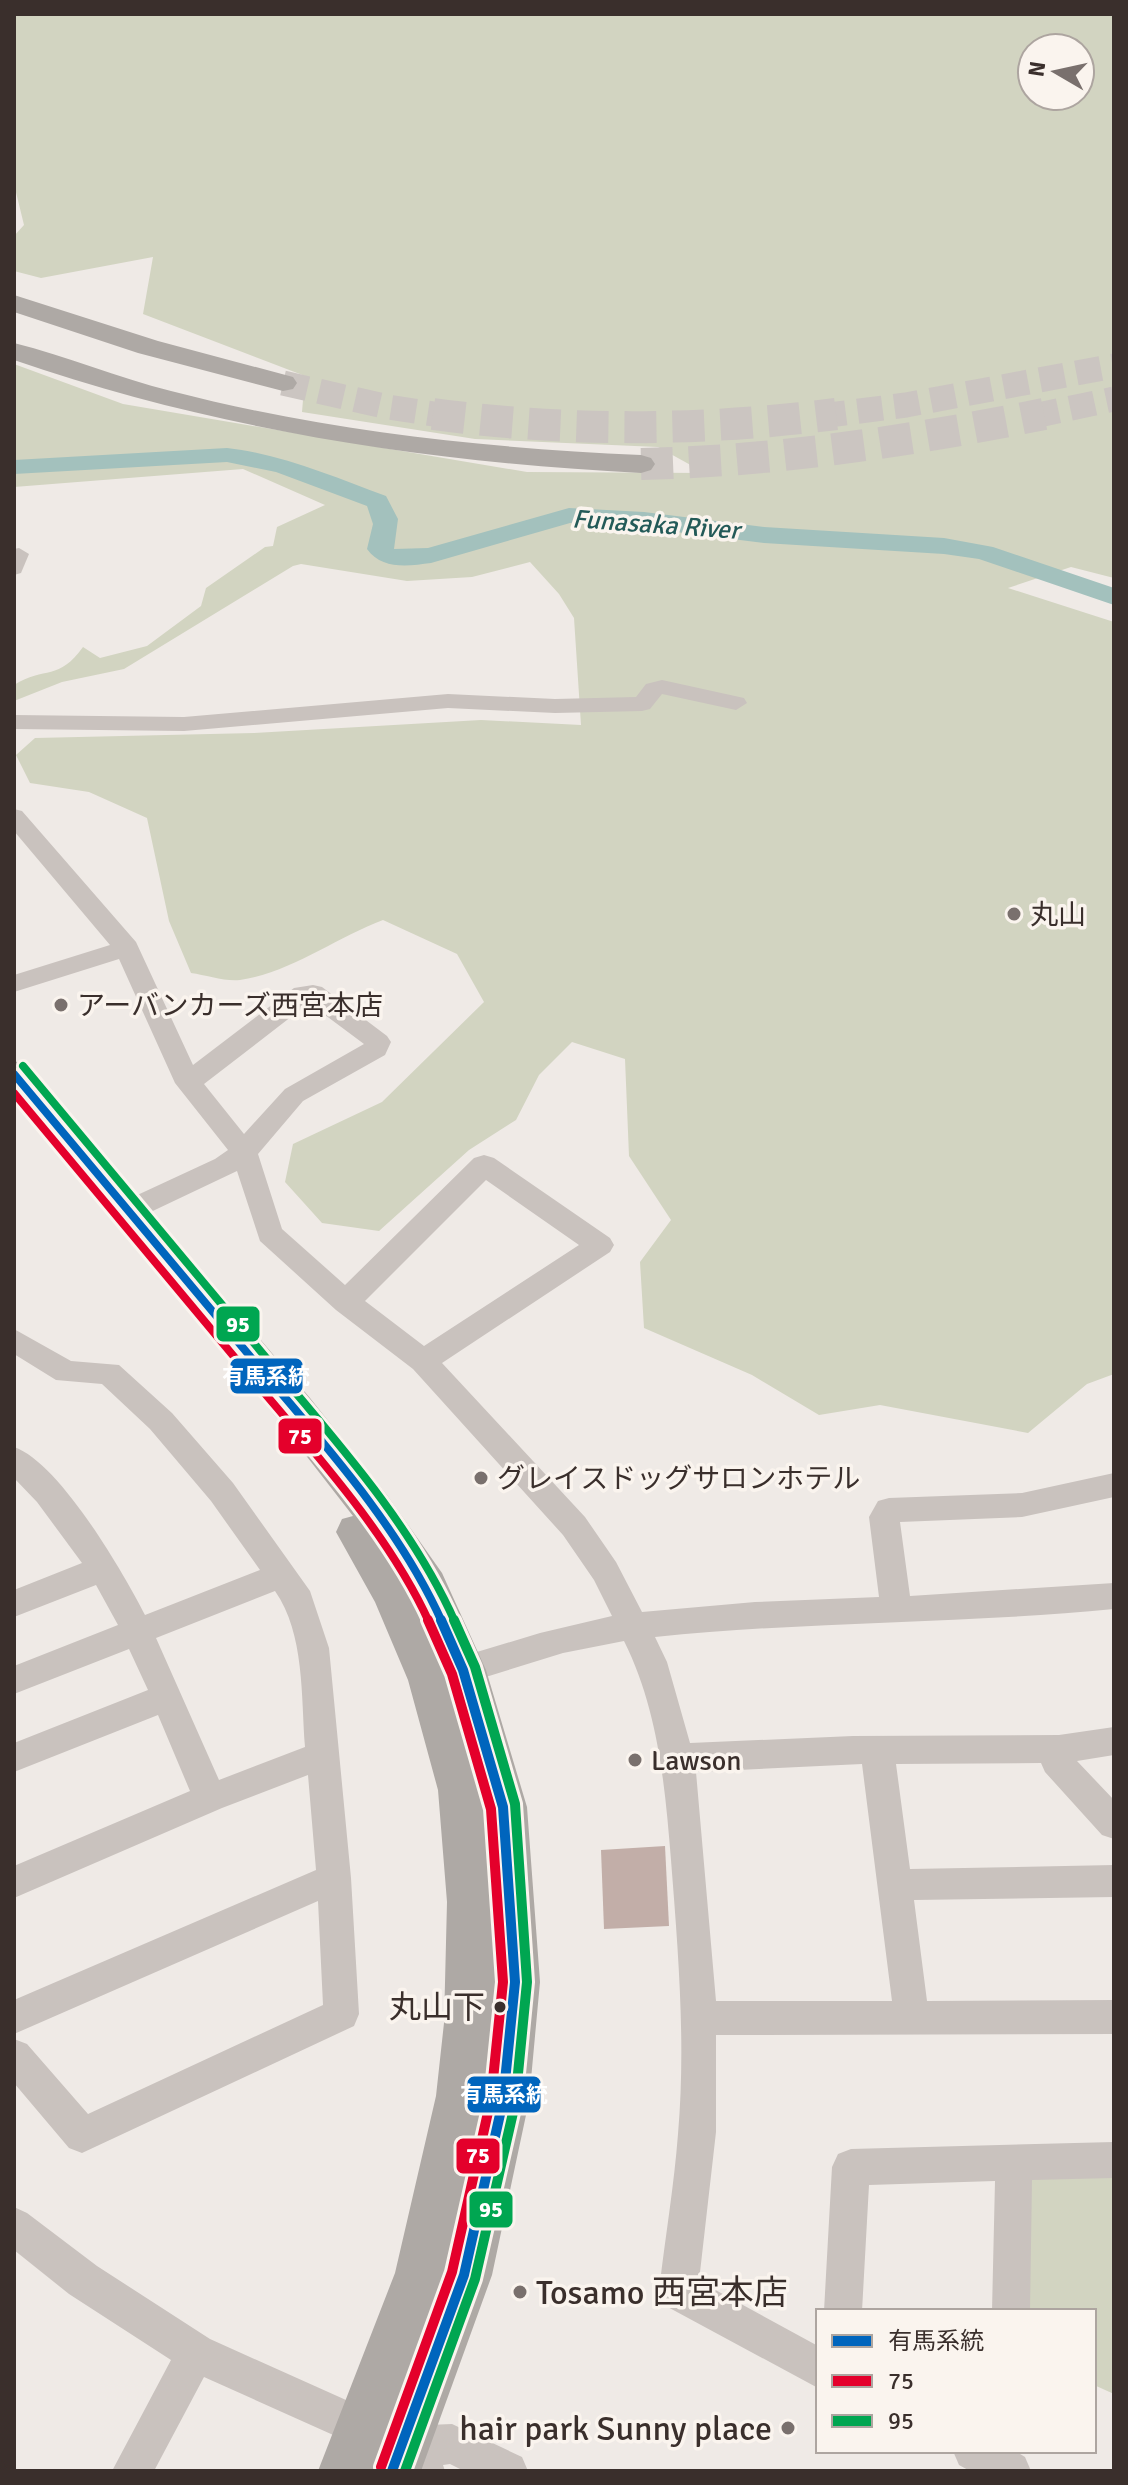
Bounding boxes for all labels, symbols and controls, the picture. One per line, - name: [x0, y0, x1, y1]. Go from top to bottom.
- north arrow: [1016, 32, 1096, 112]
- text: N: [1022, 59, 1051, 79]
- water label: Funasaka River: [571, 503, 744, 547]
- place label: 丸山: [1030, 898, 1086, 932]
- marker: 丸山: [1005, 905, 1023, 923]
- place label: アーバンカーズ西宮本店: [77, 989, 383, 1023]
- marker: アーバンカーズ西宮本店: [52, 996, 70, 1014]
- line badge: 95: [215, 1305, 261, 1343]
- text: 95: [226, 1311, 250, 1338]
- line badge: 有馬系統: [229, 1357, 304, 1395]
- text: 有馬系統: [222, 1363, 310, 1390]
- line badge: 75: [277, 1417, 323, 1455]
- text: 75: [288, 1423, 312, 1450]
- place label: グレイスドッグサロンホテル: [497, 1462, 860, 1496]
- marker: グレイスドッグサロンホテル: [472, 1469, 490, 1487]
- place label: Lawson: [651, 1744, 742, 1778]
- marker: Lawson: [626, 1751, 644, 1769]
- place label: 丸山下: [389, 1988, 485, 2027]
- marker: 丸山下: [492, 1999, 508, 2015]
- line badge: 有馬系統: [466, 2075, 542, 2114]
- text: 有馬系統: [460, 2081, 548, 2108]
- line badge: 75: [455, 2137, 501, 2175]
- text: 75: [466, 2142, 490, 2169]
- line badge: 95: [468, 2190, 514, 2229]
- text: 95: [479, 2196, 503, 2223]
- place label: Tosamo 西宮本店: [536, 2272, 788, 2314]
- marker: Tosamo 西宮本店: [511, 2283, 529, 2301]
- legend: [816, 2309, 1096, 2453]
- text: 有馬系統: [888, 2326, 984, 2356]
- text: 75: [888, 2366, 914, 2396]
- text: 95: [888, 2406, 914, 2436]
- place label: hair park Sunny place: [459, 2408, 772, 2450]
- marker: hair park Sunny place: [779, 2419, 797, 2437]

